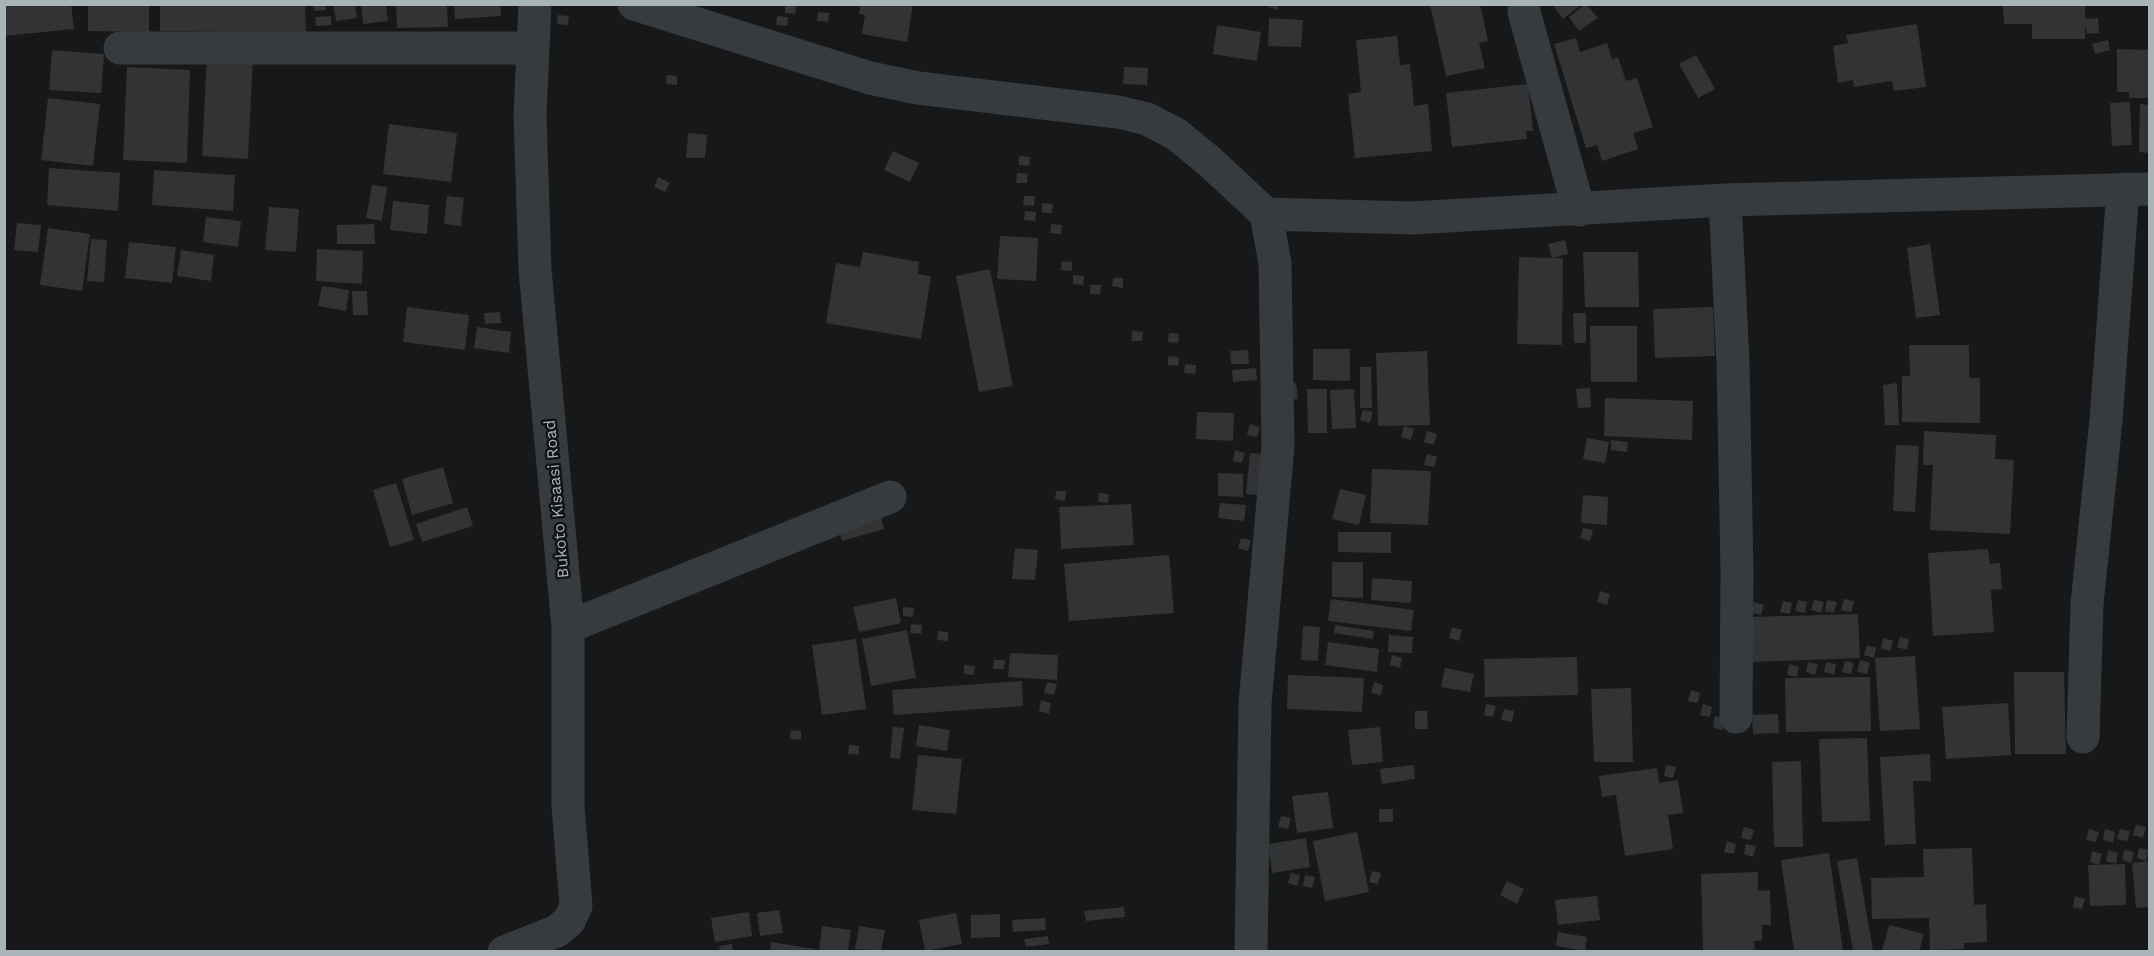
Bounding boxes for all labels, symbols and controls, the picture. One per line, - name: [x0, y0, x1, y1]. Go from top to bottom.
- street label: Bukoto Kisaasi Road: [541, 419, 573, 579]

